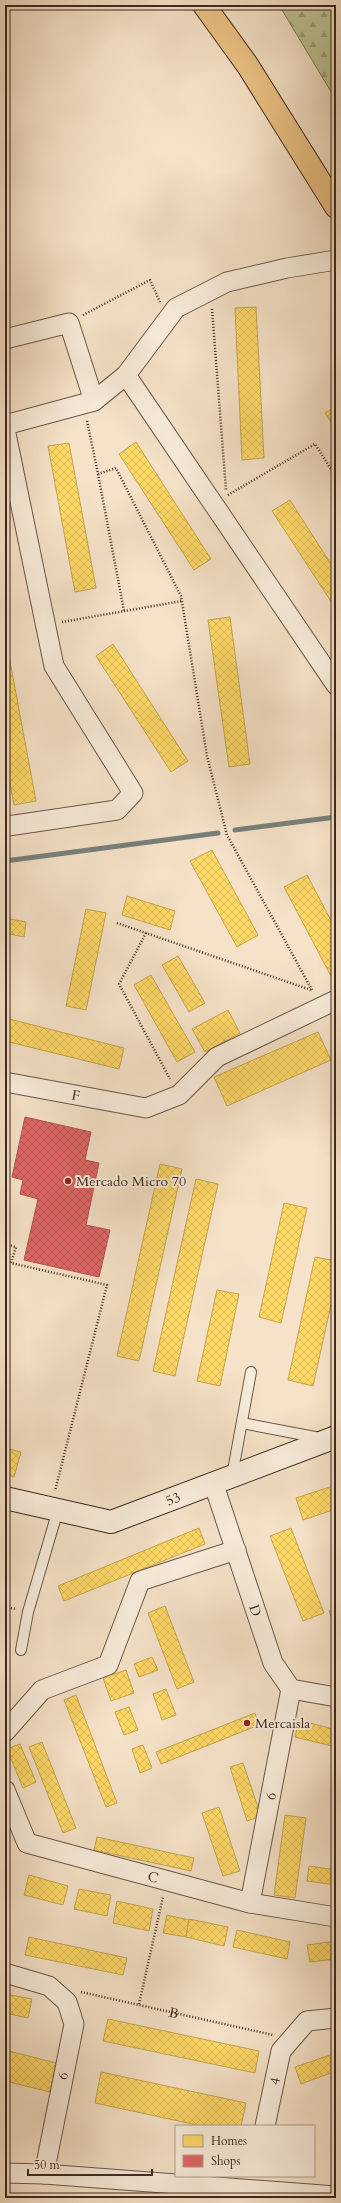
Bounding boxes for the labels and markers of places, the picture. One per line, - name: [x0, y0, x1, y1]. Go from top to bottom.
- place label: Mercado Micro 70: [76, 1172, 186, 1191]
- marker: Mercado Micro 70: [63, 1176, 73, 1186]
- place label: Mercaisla: [255, 1714, 310, 1733]
- marker: Mercaisla: [242, 1718, 252, 1728]

